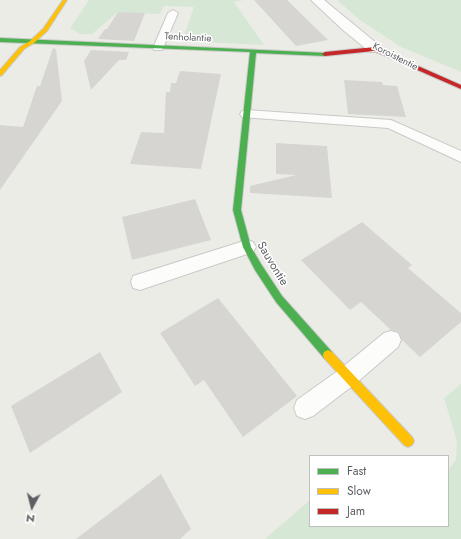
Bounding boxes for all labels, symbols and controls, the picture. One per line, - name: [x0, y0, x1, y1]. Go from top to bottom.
- street label: Tenholantie: [164, 31, 212, 45]
- street label: Koroistentie: [370, 41, 420, 73]
- street label: Sauvontie: [253, 239, 291, 289]
- legend: [309, 455, 449, 527]
- text: Fast: [347, 462, 366, 480]
- text: Slow: [347, 482, 371, 500]
- north arrow: [12, 487, 52, 527]
- text: Jam: [347, 502, 365, 520]
- text: N: [25, 510, 36, 527]

